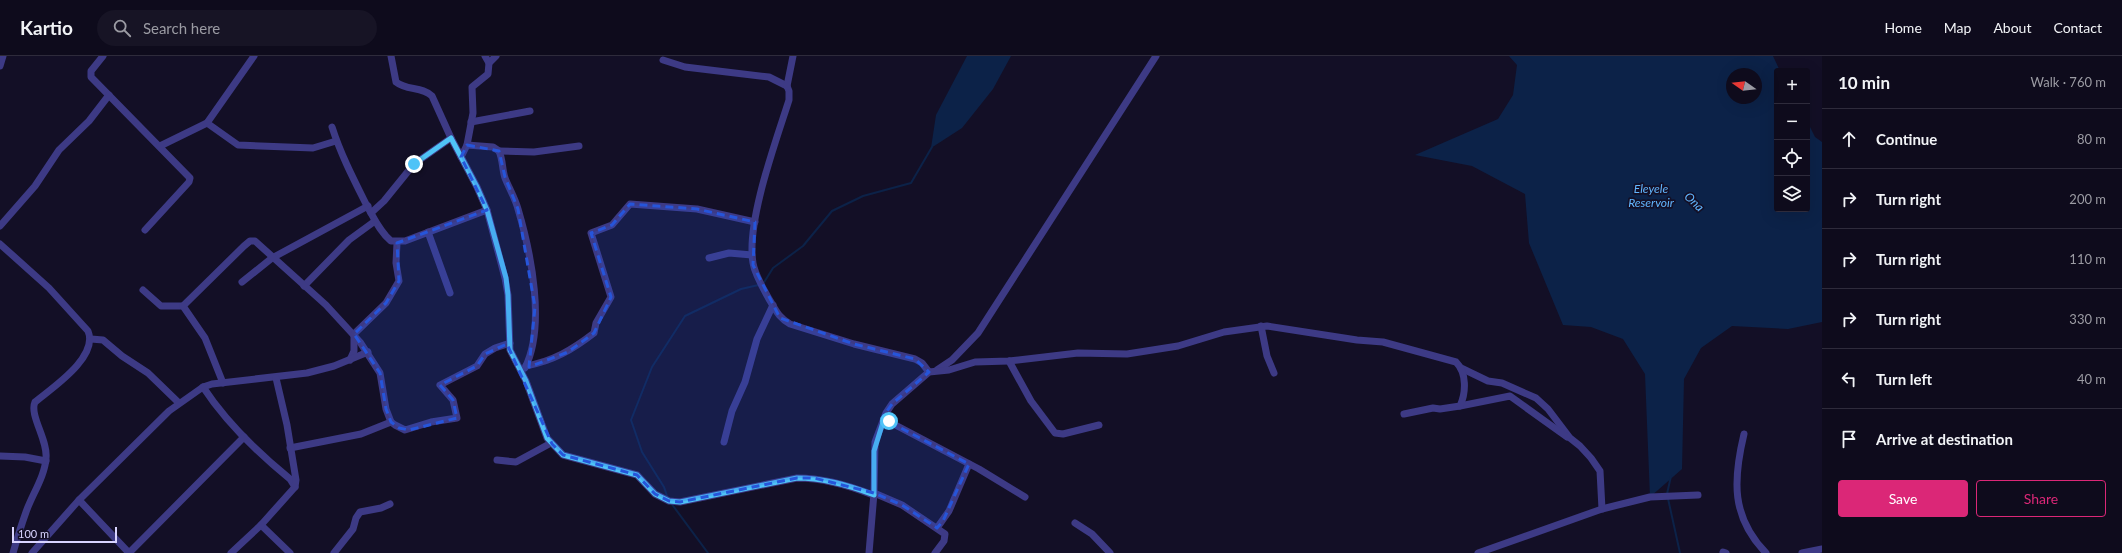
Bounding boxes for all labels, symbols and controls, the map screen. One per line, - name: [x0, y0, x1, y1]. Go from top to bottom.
- search box: [97, 10, 377, 46]
- text: Kartio: [20, 16, 73, 39]
- icon: search: [111, 17, 133, 39]
- text: Search here: [143, 19, 220, 37]
- text: Home: [1884, 19, 1922, 36]
- text: Map: [1944, 19, 1971, 36]
- text: About: [1993, 19, 2031, 36]
- text: Contact: [2053, 19, 2102, 36]
- north arrow: [1726, 68, 1762, 104]
- map controls: [1774, 68, 1810, 212]
- button: +: [1774, 68, 1810, 104]
- text: 10 min: [1838, 72, 1890, 93]
- text: Walk · 760 m: [2030, 74, 2106, 90]
- button: −: [1774, 104, 1810, 140]
- icon: ahead: [1838, 128, 1860, 150]
- text: Continue: [1876, 130, 1937, 148]
- text: 80 m: [2077, 131, 2106, 147]
- button: locate: [1774, 140, 1810, 176]
- route end: [405, 155, 423, 173]
- button: layers: [1774, 176, 1810, 212]
- water label: Eleyele Reservoir: [1628, 181, 1675, 210]
- icon: right: [1838, 188, 1860, 210]
- water label: Ona: [1681, 189, 1707, 214]
- text: Turn right: [1876, 190, 1941, 208]
- text: 200 m: [2069, 191, 2106, 207]
- icon: right: [1838, 248, 1860, 270]
- text: Turn right: [1876, 250, 1941, 268]
- text: 110 m: [2069, 251, 2106, 267]
- icon: right: [1838, 308, 1860, 330]
- text: Turn right: [1876, 310, 1941, 328]
- text: 330 m: [2069, 311, 2106, 327]
- icon: left: [1838, 368, 1860, 390]
- text: Turn left: [1876, 370, 1932, 388]
- text: 40 m: [2077, 371, 2106, 387]
- route start: [880, 412, 898, 430]
- icon: arrive: [1838, 428, 1860, 450]
- text: Arrive at destination: [1876, 430, 2013, 448]
- button: Save: [1838, 480, 1968, 517]
- button: Share: [1976, 480, 2106, 517]
- scale bar: [12, 525, 117, 544]
- text: 100 m: [18, 527, 49, 540]

